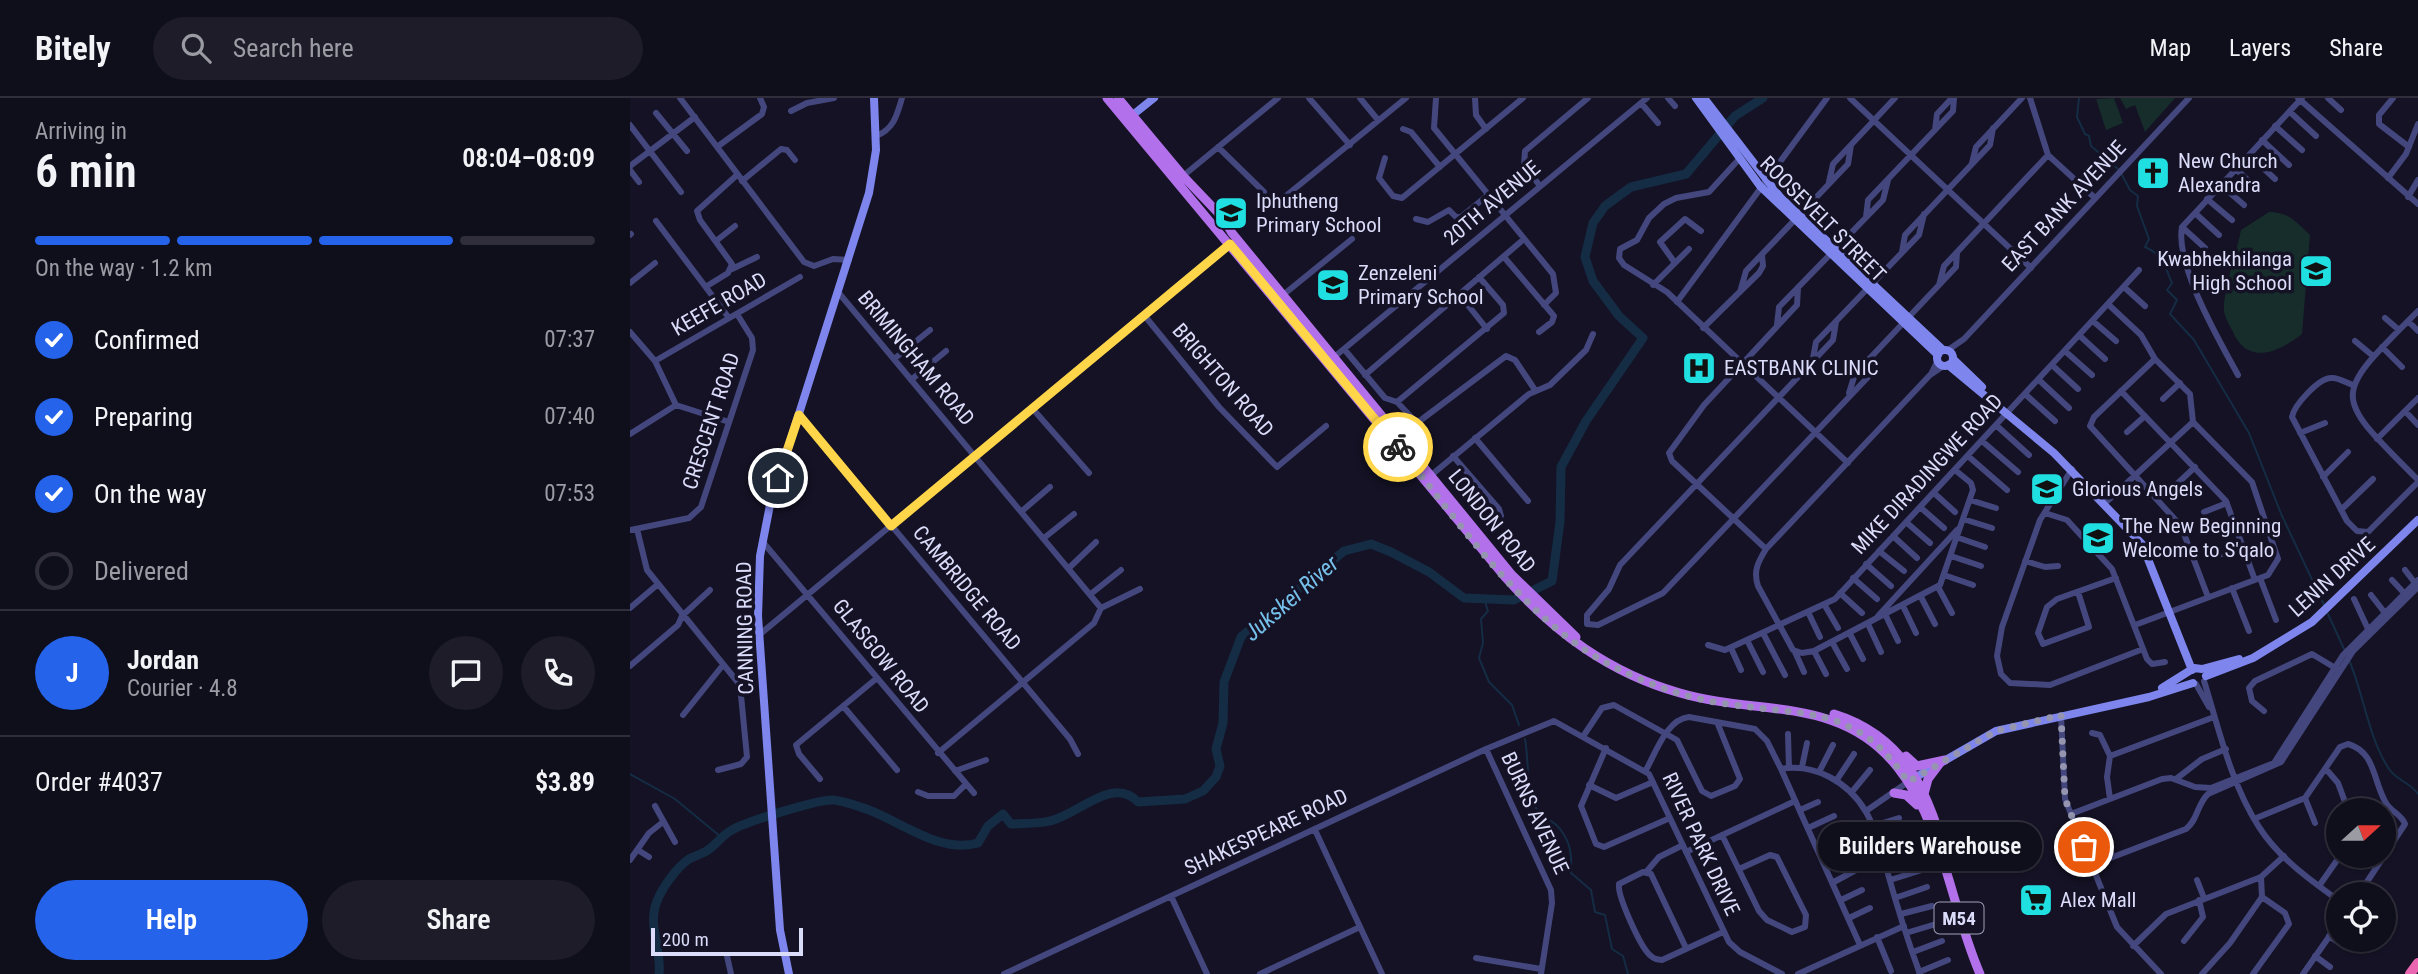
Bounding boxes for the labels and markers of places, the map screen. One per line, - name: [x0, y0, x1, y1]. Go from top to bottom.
- place label: New Church Alexandra: [2178, 149, 2278, 197]
- church icon: New Church Alexandra: [2134, 154, 2172, 192]
- place label: Iphutheng Primary School: [1256, 189, 1382, 237]
- school or university icon: Iphutheng Primary School: [1212, 194, 1250, 232]
- place label: Kwabhekhilanga High School: [2157, 247, 2292, 295]
- school or university icon: Kwabhekhilanga High School: [2297, 252, 2335, 290]
- place label: Zenzeleni Primary School: [1358, 261, 1484, 309]
- school or university icon: Zenzeleni Primary School: [1314, 266, 1352, 304]
- hospital icon: EASTBANK CLINIC: [1680, 349, 1718, 387]
- place label: EASTBANK CLINIC: [1724, 356, 1879, 380]
- pin: [748, 448, 808, 508]
- school or university icon: Glorious Angels: [2028, 470, 2066, 508]
- place label: Glorious Angels: [2072, 477, 2203, 501]
- place label: The New Beginning Welcome to S'qalo: [2122, 514, 2281, 562]
- school or university icon: The New Beginning Welcome to S'qalo: [2079, 519, 2117, 557]
- pin: [2054, 817, 2114, 877]
- callout: Builders Warehouse: [1818, 822, 2042, 872]
- supermarket icon: Alex Mall: [2017, 881, 2055, 919]
- place label: Alex Mall: [2060, 888, 2136, 912]

